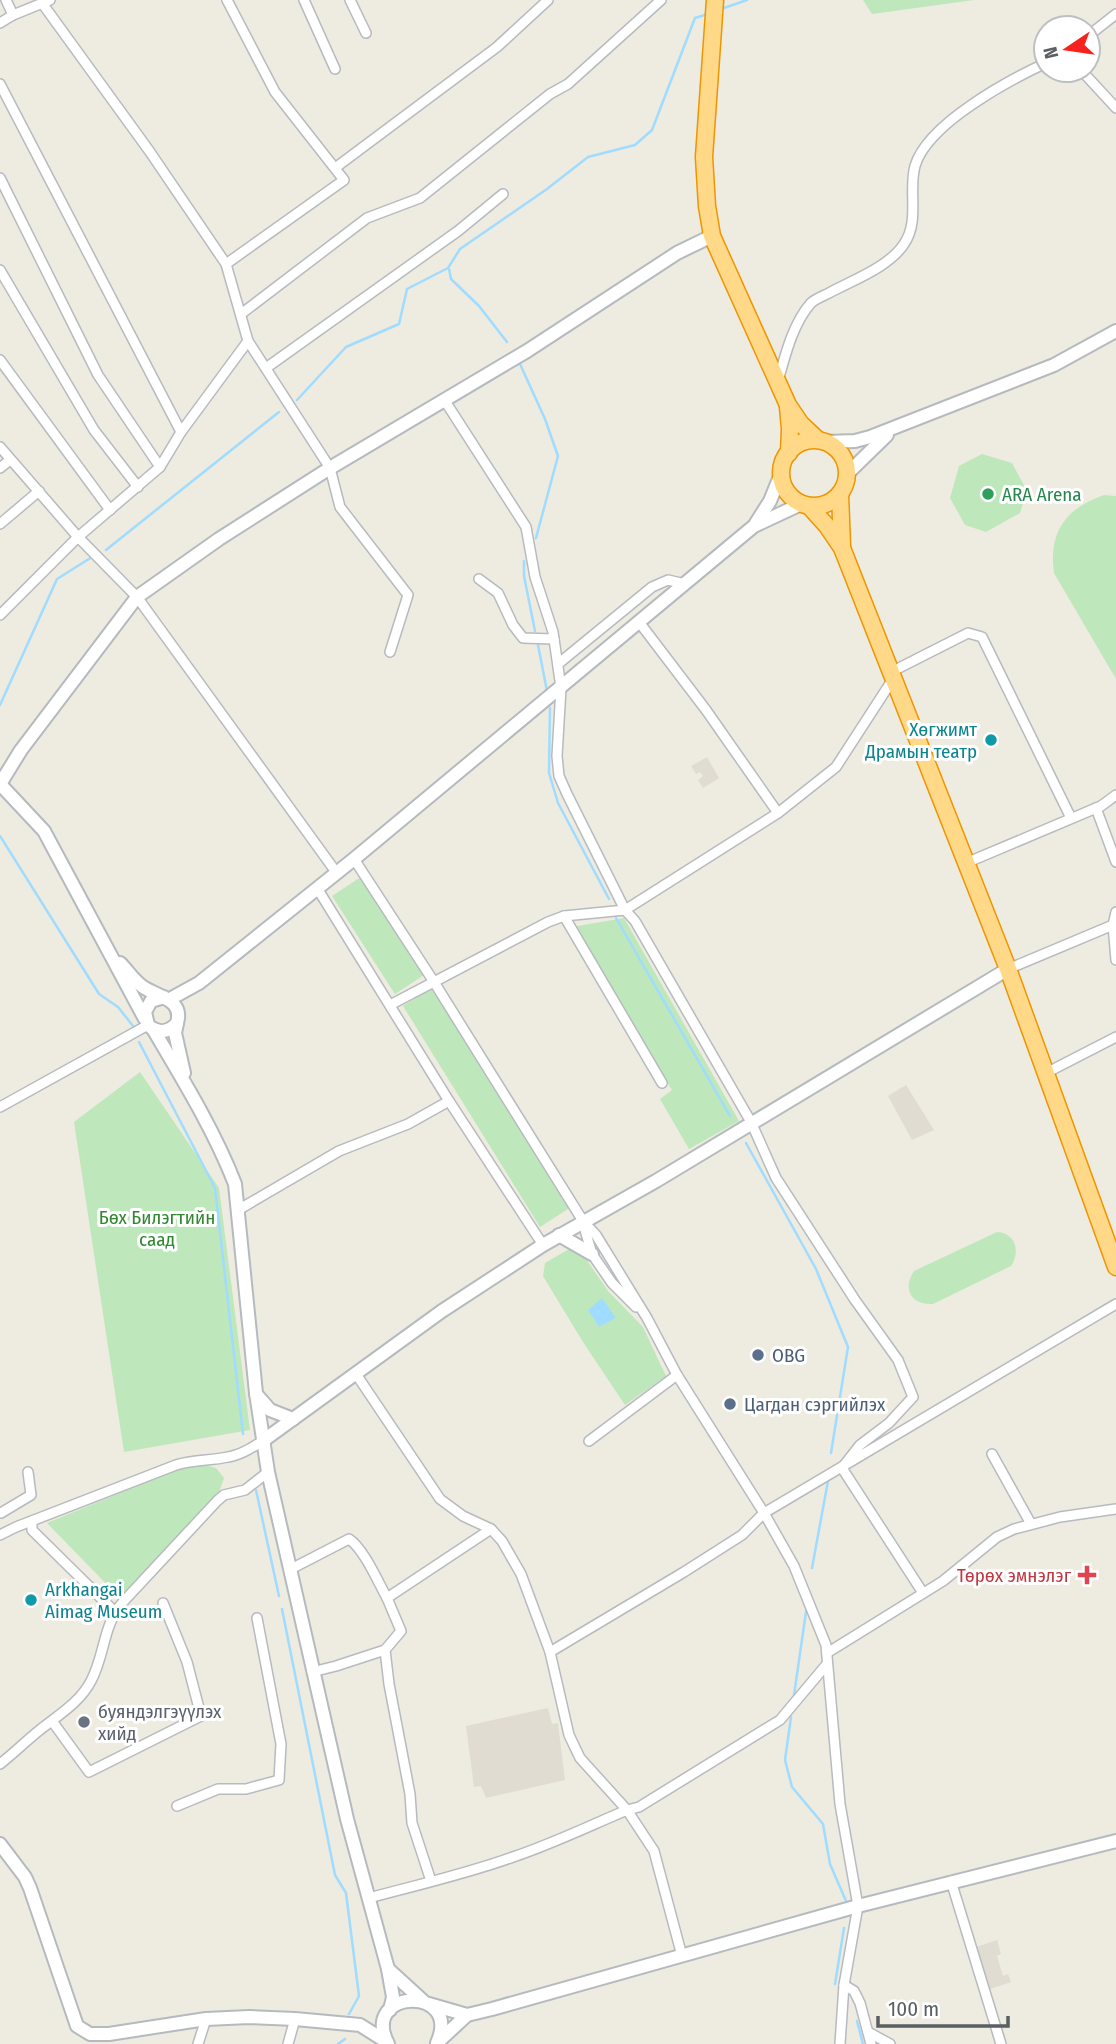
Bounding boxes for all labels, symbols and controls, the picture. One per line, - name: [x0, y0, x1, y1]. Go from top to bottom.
- north arrow: [1032, 14, 1102, 84]
- text: N: [1038, 45, 1063, 61]
- place label: ARA Arena: [1002, 483, 1082, 506]
- marker: ARA Arena: [980, 486, 996, 502]
- place label: Хөгжимт Драмын театр: [864, 718, 977, 763]
- marker: Хөгжимт Драмын театр: [983, 732, 999, 748]
- park label: Бөх Билэгтийн саад: [99, 1206, 215, 1251]
- place label: OBG: [772, 1344, 805, 1367]
- marker: OBG: [750, 1347, 766, 1363]
- place label: Цагдан сэргийлэх: [744, 1393, 886, 1416]
- marker: Цагдан сэргийлэх: [722, 1396, 738, 1412]
- place label: Төрөх эмнэлэг: [957, 1564, 1072, 1587]
- marker: Төрөх эмнэлэг: [1077, 1565, 1097, 1585]
- place label: Arkhangai Aimag Museum: [45, 1578, 162, 1623]
- marker: Arkhangai Aimag Museum: [23, 1592, 39, 1608]
- place label: буяндэлгэүүлэх хийд: [98, 1700, 222, 1745]
- marker: буяндэлгэүүлэх хийд: [76, 1714, 92, 1730]
- scale bar: [878, 1984, 1007, 2028]
- text: 100 m: [888, 1996, 939, 2022]

